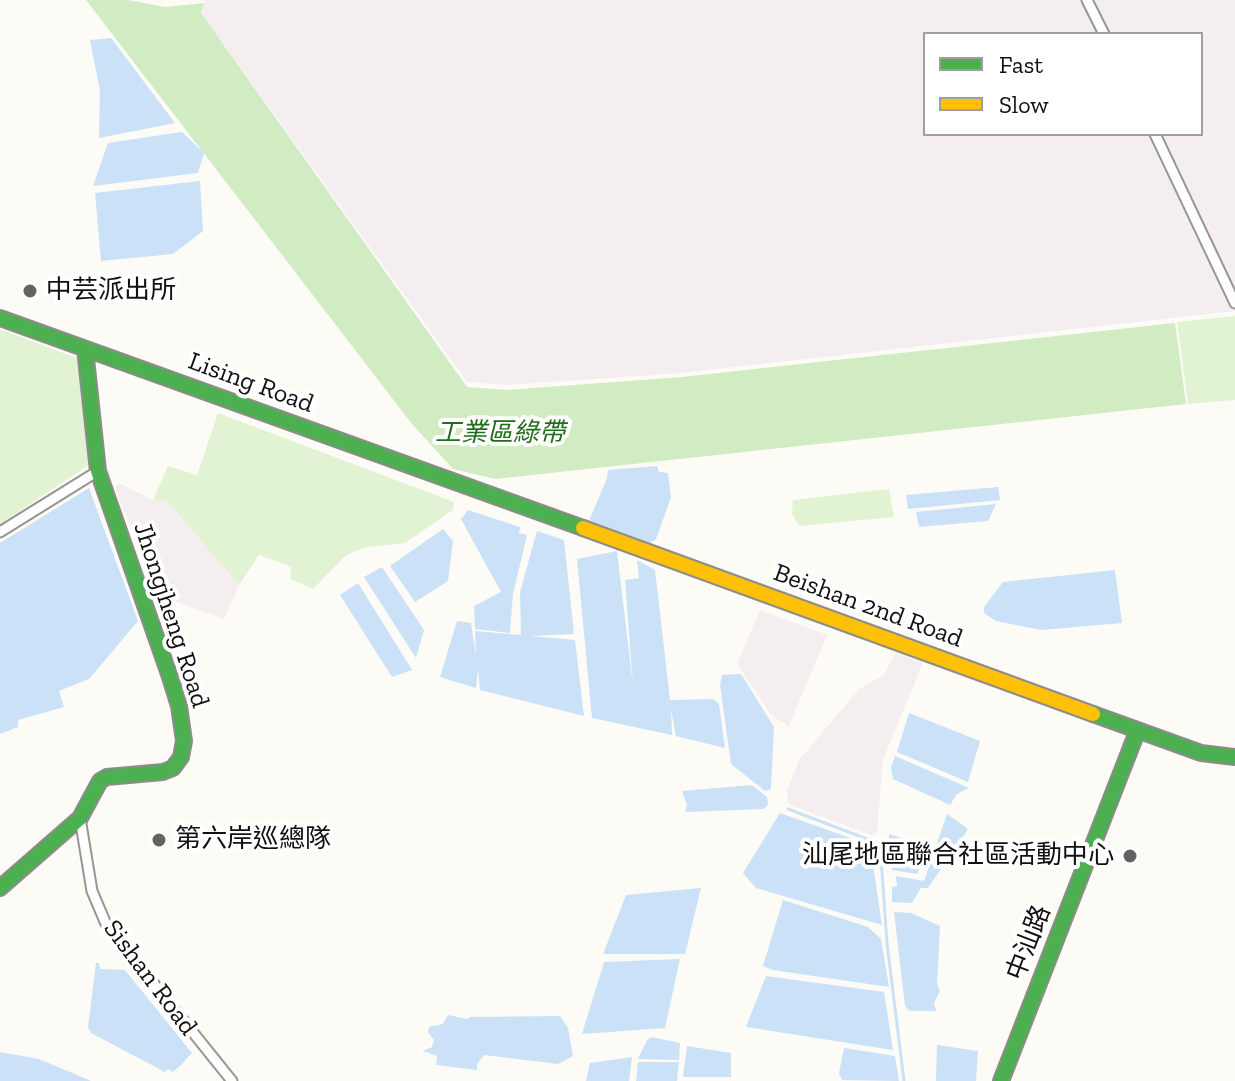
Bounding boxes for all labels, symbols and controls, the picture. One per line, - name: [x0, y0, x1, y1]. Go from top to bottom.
- legend: [923, 32, 1203, 136]
- text: Fast: [999, 50, 1043, 79]
- text: Slow: [999, 90, 1049, 119]
- place label: 中芸派出所: [46, 275, 176, 307]
- marker: 中芸派出所: [21, 282, 39, 300]
- street label: Lising Road: [184, 346, 318, 420]
- park label: 工業區綠帶: [435, 418, 565, 450]
- street label: Jhongjheng Road: [126, 518, 216, 712]
- street label: Beishan 2nd Road: [769, 557, 967, 655]
- place label: 第六岸巡總隊: [175, 824, 331, 856]
- marker: 第六岸巡總隊: [150, 831, 168, 849]
- place label: 汕尾地區聯合社區活動中心: [802, 840, 1114, 872]
- marker: 汕尾地區聯合社區活動中心: [1121, 847, 1139, 865]
- street label: 中汕路: [1000, 901, 1058, 985]
- street label: Sishan Road: [97, 914, 203, 1042]

